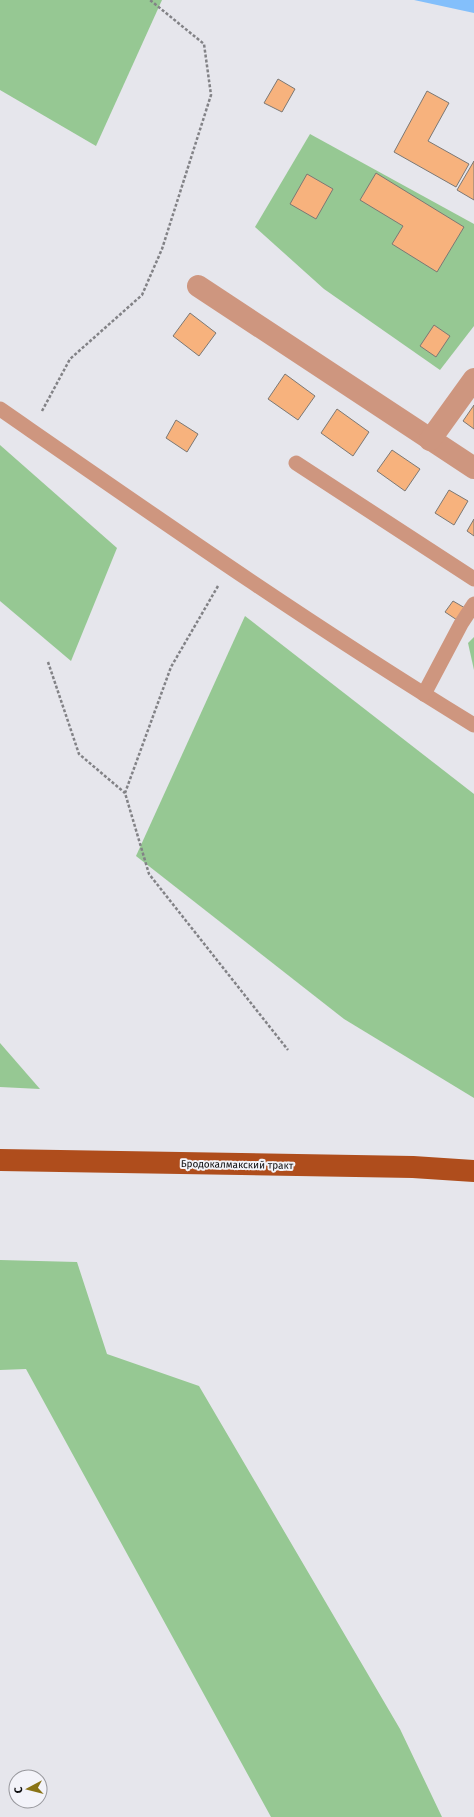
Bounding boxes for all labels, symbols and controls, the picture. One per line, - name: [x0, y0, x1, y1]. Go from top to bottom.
- street label: Бродокалмакский тракт: [181, 1158, 294, 1172]
- north arrow: [8, 1769, 48, 1809]
- text: С: [12, 1786, 25, 1794]

